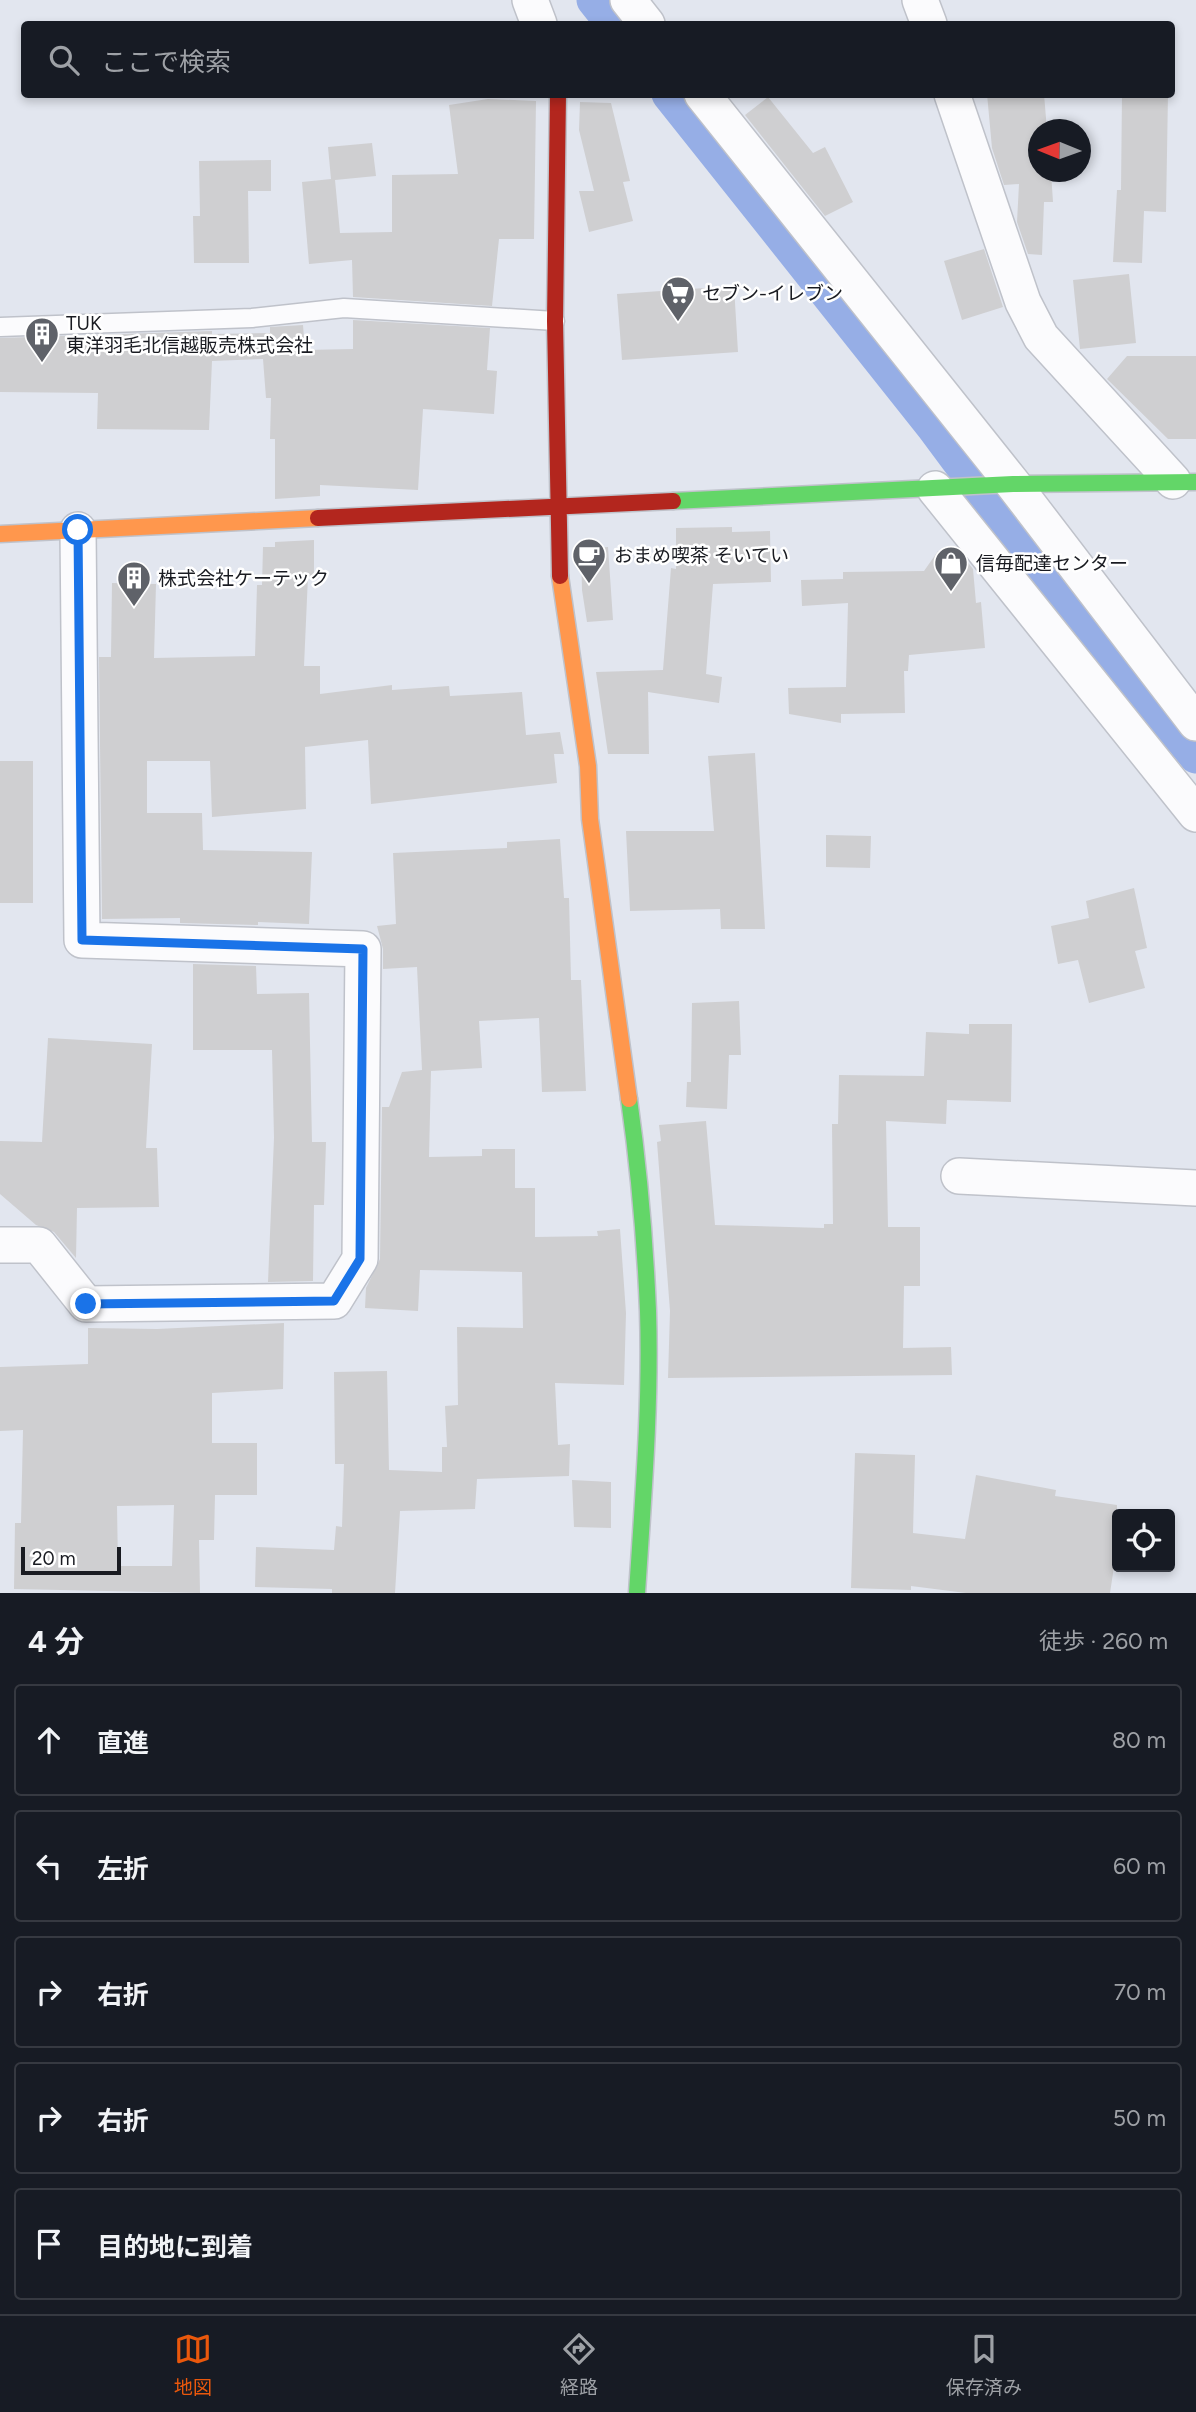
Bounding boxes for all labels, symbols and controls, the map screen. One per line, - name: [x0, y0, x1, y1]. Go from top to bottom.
- search box: [21, 21, 1175, 98]
- icon: search: [45, 41, 83, 79]
- text: ここで検索: [101, 46, 231, 78]
- north arrow: [1028, 119, 1091, 182]
- supermarket icon: セブン-イレブン: [659, 274, 697, 323]
- place label: セブン-イレブン: [702, 282, 843, 305]
- place label: TUK 東洋羽毛北信越販売株式会社: [66, 312, 313, 357]
- building icon: TUK 東洋羽毛北信越販売株式会社: [23, 315, 61, 364]
- route start: [62, 514, 93, 545]
- cafe icon: おまめ喫茶 そいてい: [570, 536, 608, 585]
- place label: おまめ喫茶 そいてい: [614, 544, 789, 567]
- shop icon: 信毎配達センター: [932, 544, 970, 593]
- place label: 信毎配達センター: [976, 552, 1128, 575]
- building icon: 株式会社ケーテック: [115, 559, 153, 608]
- place label: 株式会社ケーテック: [158, 567, 329, 590]
- route end: [70, 1288, 101, 1319]
- map controls: [1112, 1509, 1175, 1572]
- button: locate: [1112, 1509, 1175, 1572]
- scale bar: [21, 1544, 121, 1576]
- text: 20 m: [32, 1547, 76, 1570]
- text: 4 分: [28, 1623, 84, 1660]
- text: 徒歩 · 260 m: [1039, 1627, 1168, 1655]
- icon: ahead: [30, 1721, 68, 1759]
- text: 80 m: [1112, 1726, 1166, 1754]
- text: 直進: [97, 1727, 149, 1759]
- icon: left: [30, 1847, 68, 1885]
- text: 60 m: [1113, 1852, 1166, 1880]
- text: 左折: [97, 1853, 149, 1885]
- icon: right: [30, 1973, 68, 2011]
- text: 70 m: [1114, 1978, 1166, 2006]
- text: 右折: [97, 1979, 149, 2011]
- icon: right: [30, 2099, 68, 2137]
- text: 50 m: [1113, 2104, 1166, 2132]
- text: 右折: [97, 2105, 149, 2137]
- icon: arrive: [30, 2225, 68, 2263]
- text: 目的地に到着: [97, 2231, 253, 2263]
- tab: 地図: [174, 2330, 212, 2399]
- tab: 経路: [560, 2330, 598, 2399]
- tab: 保存済み: [946, 2330, 1022, 2399]

